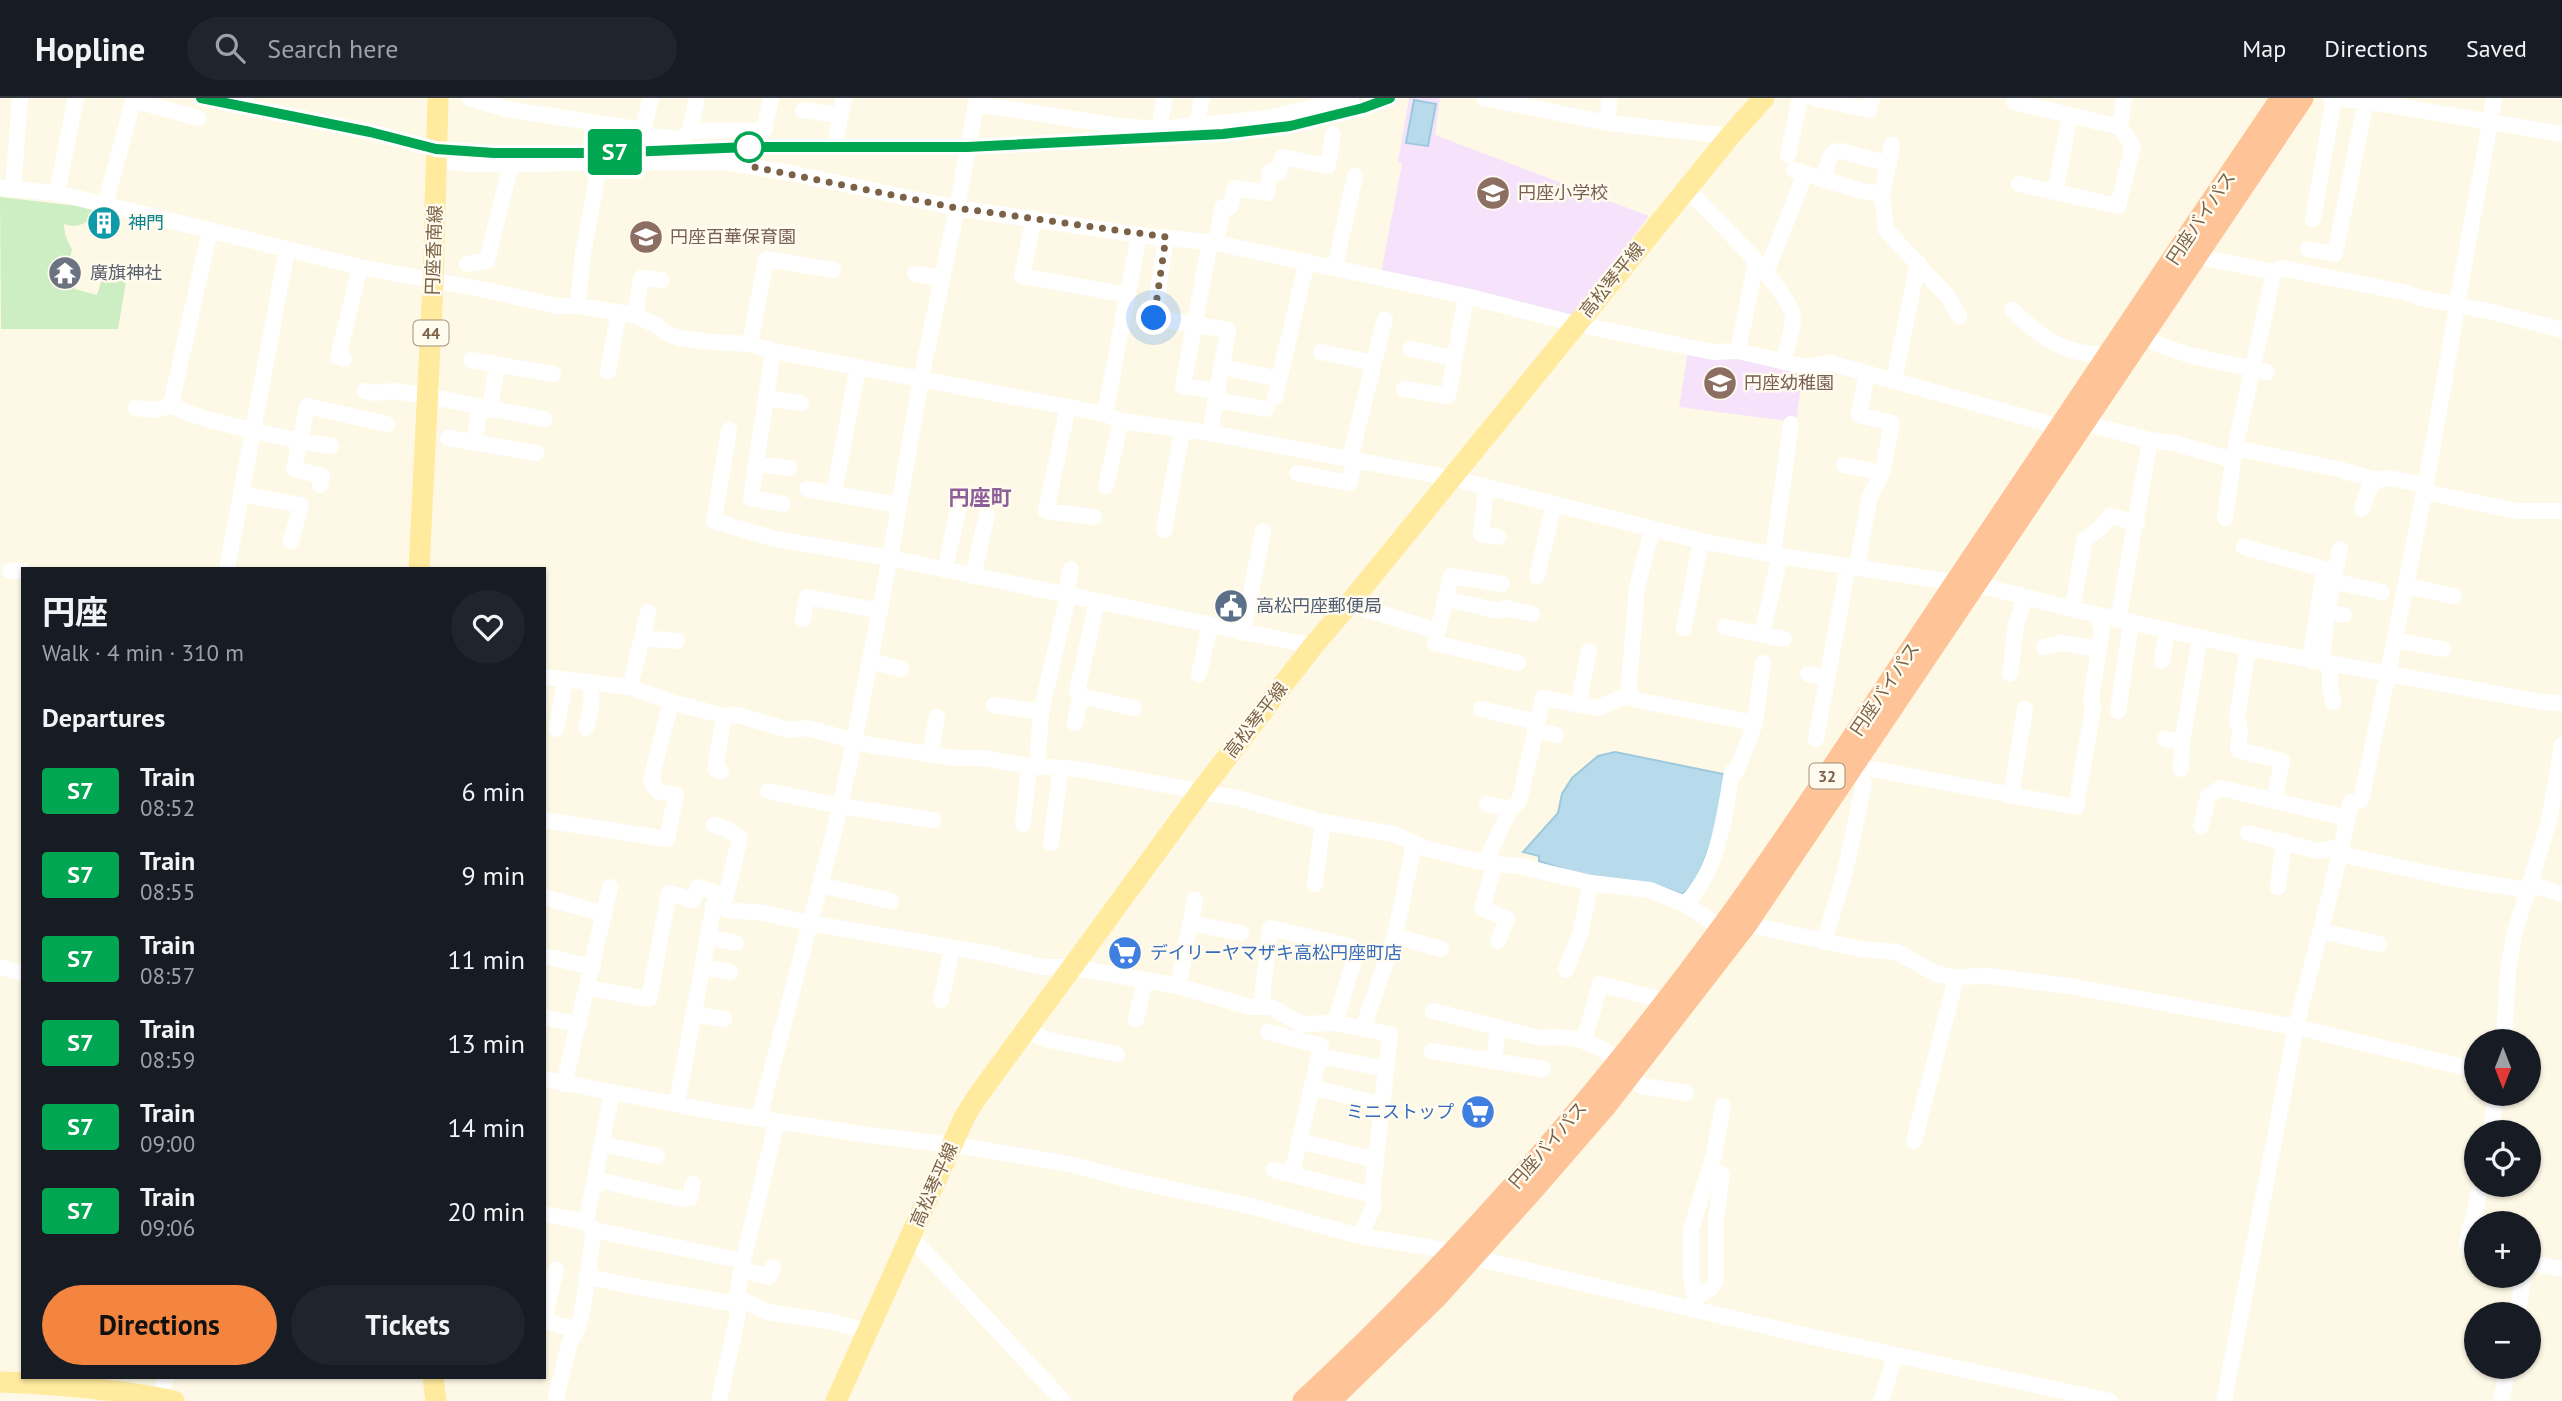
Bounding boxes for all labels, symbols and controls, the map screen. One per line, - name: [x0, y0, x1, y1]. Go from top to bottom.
- search box: [187, 17, 677, 80]
- text: Hopline: [35, 27, 145, 70]
- icon: search: [211, 29, 249, 67]
- text: Search here: [267, 32, 398, 65]
- text: Map: [2242, 33, 2286, 64]
- text: Directions: [2324, 33, 2428, 64]
- text: Saved: [2466, 33, 2527, 64]
- line badge: S7: [584, 129, 646, 175]
- unlabelled marker: [734, 132, 764, 162]
- text: S7: [602, 136, 628, 167]
- street label: 円座バイパス: [2161, 167, 2240, 269]
- school or university icon: 円座小学校: [1474, 174, 1512, 212]
- place label: 円座小学校: [1518, 181, 1608, 204]
- building icon: 神門: [85, 204, 123, 242]
- street label: 円座香南線: [420, 205, 447, 295]
- place label: 神門: [128, 211, 164, 234]
- school or university icon: 円座百華保育園: [627, 218, 665, 256]
- place label: 円座百華保育園: [670, 225, 796, 248]
- street label: 高松琴平線: [1574, 237, 1649, 322]
- temple icon: 廣旗神社: [46, 254, 84, 292]
- place label: 廣旗神社: [90, 261, 162, 284]
- your location: [1136, 300, 1171, 335]
- road number: 44: [414, 320, 448, 345]
- school or university icon: 円座幼稚園: [1701, 364, 1739, 402]
- place label: 円座幼稚園: [1744, 371, 1834, 394]
- district label: 円座町: [949, 484, 1012, 511]
- public building icon: 高松円座郵便局: [1212, 587, 1250, 625]
- text: 円座: [42, 590, 108, 633]
- button: heart: [451, 590, 525, 664]
- place label: 高松円座郵便局: [1256, 594, 1382, 617]
- text: Walk · 4 min · 310 m: [42, 638, 244, 667]
- street label: 円座バイパス: [1845, 638, 1924, 740]
- street label: 高松琴平線: [1219, 677, 1292, 762]
- text: Departures: [42, 701, 165, 734]
- text: Train: [140, 760, 195, 793]
- road number: 32: [1810, 764, 1844, 789]
- text: S7: [67, 775, 94, 806]
- text: 6 min: [462, 775, 525, 808]
- text: 08:52: [140, 793, 195, 822]
- text: Train: [140, 844, 195, 877]
- text: S7: [67, 859, 94, 890]
- text: 9 min: [462, 859, 525, 892]
- text: 08:55: [140, 877, 195, 906]
- text: Train: [140, 928, 195, 961]
- supermarket icon: デイリーヤマザキ高松円座町店: [1106, 934, 1144, 972]
- place label: デイリーヤマザキ高松円座町店: [1150, 941, 1402, 964]
- text: S7: [67, 943, 94, 974]
- text: 11 min: [447, 943, 525, 976]
- text: 08:57: [140, 961, 195, 990]
- text: Train: [140, 1012, 195, 1045]
- text: S7: [67, 1027, 94, 1058]
- text: 13 min: [447, 1027, 525, 1060]
- north arrow: [2464, 1029, 2541, 1106]
- map controls: [2464, 1029, 2541, 1379]
- text: 08:59: [140, 1045, 195, 1074]
- supermarket icon: ミニストップ: [1459, 1093, 1497, 1131]
- text: Train: [140, 1096, 195, 1129]
- street label: 円座バイパス: [1504, 1097, 1592, 1193]
- place label: ミニストップ: [1346, 1100, 1454, 1123]
- text: S7: [67, 1111, 94, 1142]
- text: 14 min: [447, 1111, 525, 1144]
- button: locate: [2464, 1120, 2541, 1197]
- text: 09:00: [140, 1129, 195, 1158]
- street label: 高松琴平線: [905, 1139, 962, 1231]
- text: Train: [140, 1180, 195, 1213]
- text: S7: [67, 1195, 94, 1226]
- text: 20 min: [447, 1195, 525, 1228]
- button: +: [2464, 1211, 2541, 1288]
- text: 09:06: [140, 1213, 195, 1242]
- button: Directions: [42, 1285, 277, 1365]
- button: Tickets: [291, 1285, 525, 1365]
- button: −: [2464, 1302, 2541, 1379]

